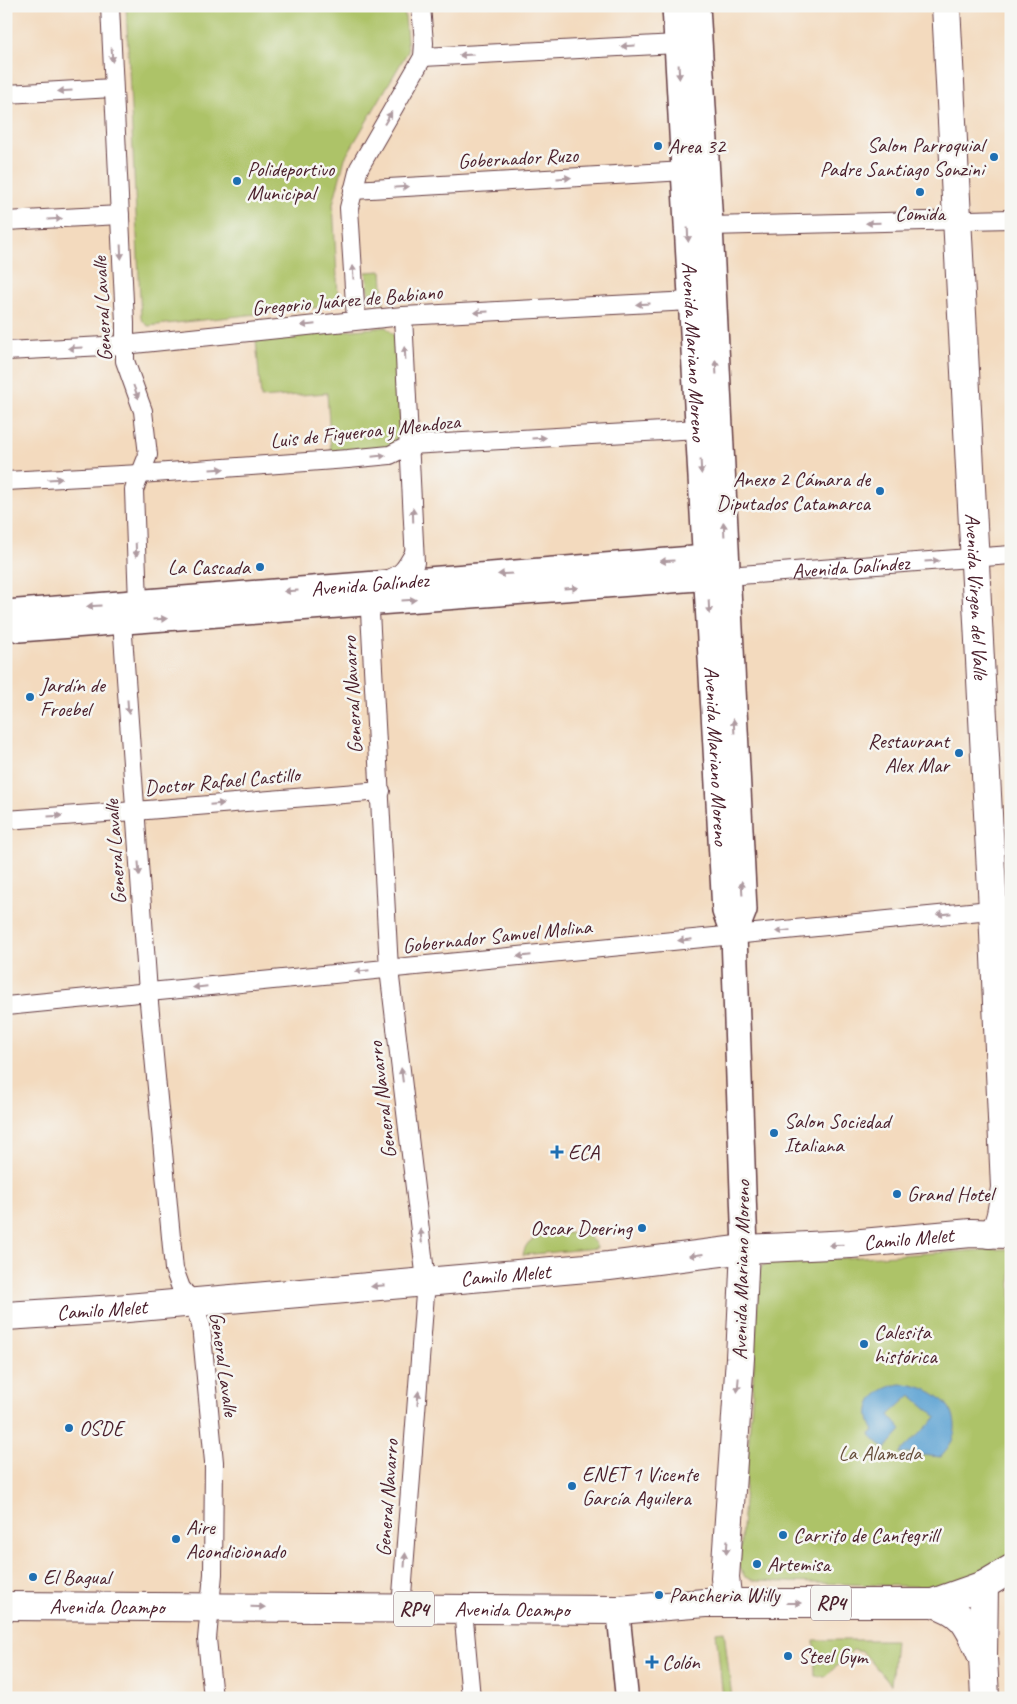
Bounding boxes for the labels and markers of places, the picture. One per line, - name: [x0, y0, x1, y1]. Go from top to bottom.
- place label: Salon Parroquial Padre Santiago Sonzini: [820, 132, 987, 182]
- place label: Area 32: [668, 133, 727, 159]
- marker: Area 32: [652, 140, 664, 152]
- marker: Salon Parroquial Padre Santiago Sonzini: [988, 151, 1000, 163]
- place label: Polideportivo Municipal: [247, 156, 336, 206]
- marker: Polideportivo Municipal: [231, 175, 243, 187]
- marker: Comida: [914, 186, 926, 198]
- place label: Comida: [895, 200, 947, 226]
- place label: Anexo 2 Cámara de Diputados Catamarca: [716, 466, 872, 516]
- marker: Anexo 2 Cámara de Diputados Catamarca: [874, 485, 886, 497]
- place label: La Cascada: [168, 554, 252, 580]
- marker: La Cascada: [254, 561, 266, 573]
- place label: Jardín de Froebel: [39, 672, 107, 722]
- marker: Jardín de Froebel: [24, 691, 36, 703]
- place label: Restaurant Alex Mar: [868, 728, 951, 778]
- marker: Restaurant Alex Mar: [953, 747, 965, 759]
- place label: Salon Sociedad Italiana: [784, 1108, 894, 1158]
- marker: Salon Sociedad Italiana: [768, 1127, 780, 1139]
- place label: ECA: [568, 1139, 600, 1165]
- marker: ECA: [550, 1145, 564, 1159]
- place label: Grand Hotel: [907, 1181, 997, 1207]
- marker: Grand Hotel: [891, 1188, 903, 1200]
- place label: Oscar Doering: [530, 1215, 634, 1241]
- marker: Oscar Doering: [636, 1222, 648, 1234]
- place label: Calesita histórica: [874, 1319, 938, 1369]
- marker: Calesita histórica: [858, 1338, 870, 1350]
- place label: OSDE: [79, 1415, 126, 1441]
- marker: OSDE: [63, 1422, 75, 1434]
- place label: ENET 1 Vicente García Aguilera: [582, 1461, 699, 1511]
- marker: ENET 1 Vicente García Aguilera: [566, 1480, 578, 1492]
- place label: Aire Acondicionado: [186, 1514, 287, 1564]
- place label: Carrito de Cantegrill: [793, 1522, 942, 1548]
- marker: Carrito de Cantegrill: [777, 1529, 789, 1541]
- marker: Aire Acondicionado: [170, 1533, 182, 1545]
- place label: Artemisa: [767, 1551, 833, 1577]
- marker: Artemisa: [751, 1558, 763, 1570]
- place label: El Bagual: [43, 1564, 114, 1590]
- marker: El Bagual: [27, 1571, 39, 1583]
- place label: Pancheria Willy: [669, 1582, 781, 1608]
- marker: Pancheria Willy: [653, 1589, 665, 1601]
- place label: Steel Gym: [798, 1643, 869, 1669]
- place label: Colón: [662, 1649, 700, 1675]
- marker: Steel Gym: [782, 1650, 794, 1662]
- marker: Colón: [646, 1656, 658, 1668]

